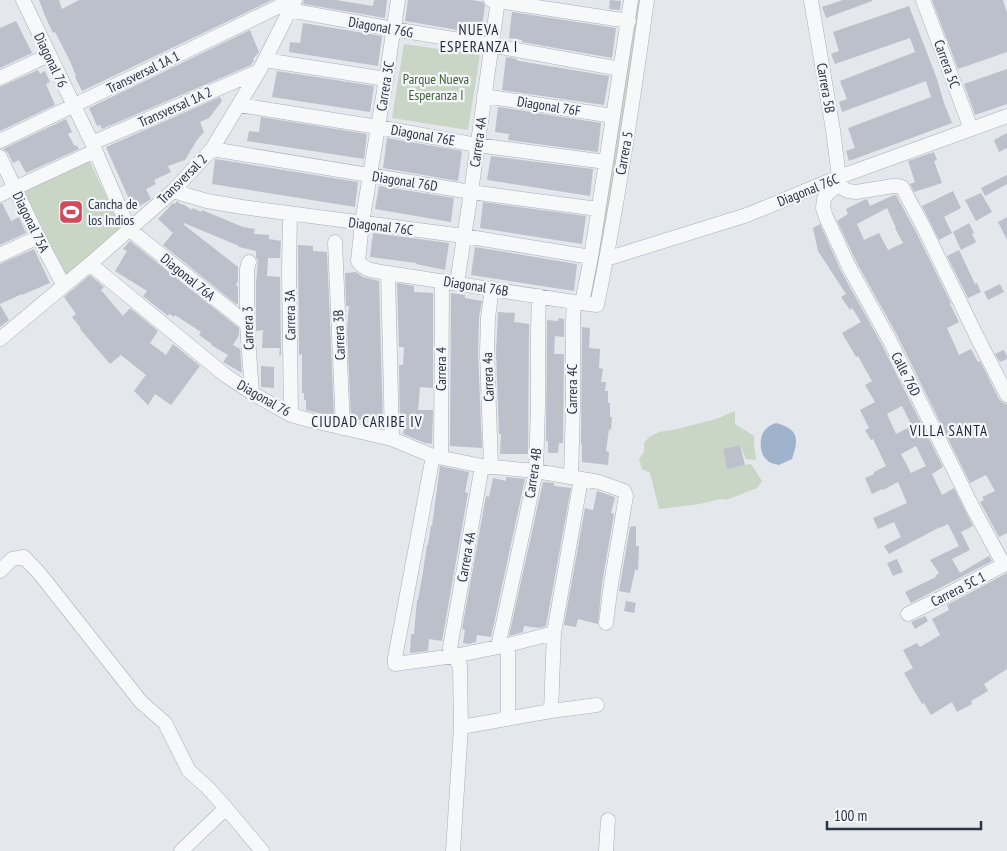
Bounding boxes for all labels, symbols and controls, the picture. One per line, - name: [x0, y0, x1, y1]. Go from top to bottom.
- street label: Diagonal 76G: [347, 12, 415, 42]
- district label: NUEVA ESPERANZA I: [440, 20, 518, 56]
- street label: Diagonal 76: [30, 30, 72, 90]
- street label: Carrera 5C: [930, 37, 964, 91]
- street label: Transversal 1A 1: [104, 47, 182, 97]
- street label: Carrera 3C: [372, 59, 398, 112]
- street label: Carrera 5B: [813, 62, 839, 114]
- park label: Parque Nueva Esperanza I: [403, 70, 469, 104]
- street label: Transversal 1A 2: [135, 83, 215, 131]
- street label: Diagonal 76F: [516, 92, 582, 120]
- street label: Carrera 4A: [466, 115, 490, 168]
- street label: Diagonal 76E: [390, 121, 456, 149]
- street label: Carrera 5: [611, 130, 637, 176]
- street label: Transversal 2: [153, 150, 211, 208]
- street label: Diagonal 76D: [371, 167, 439, 195]
- street label: Diagonal 76C: [774, 169, 842, 211]
- street label: Diagonal 75A: [9, 189, 54, 256]
- place label: Cancha de los Indios: [88, 195, 138, 229]
- sports icon: Cancha de los Indios: [58, 199, 84, 225]
- street label: Diagonal 76C: [348, 213, 415, 239]
- street label: Diagonal 76A: [157, 249, 219, 305]
- street label: Diagonal 76B: [442, 272, 510, 300]
- street label: Carrera 3A: [281, 289, 299, 340]
- street label: Carrera 3: [238, 306, 258, 350]
- street label: Carrera 3B: [329, 309, 349, 361]
- street label: Carrera 4: [432, 346, 450, 391]
- street label: Calle 76D: [887, 349, 925, 399]
- street label: Carrera 4a: [478, 352, 498, 402]
- street label: Carrera 4C: [563, 363, 581, 414]
- street label: Diagonal 76: [234, 376, 294, 420]
- district label: CIUDAD CARIBE IV: [311, 412, 423, 431]
- district label: VILLA SANTA: [909, 421, 988, 440]
- street label: Carrera 4B: [521, 447, 545, 499]
- street label: Carrera 4A: [453, 530, 479, 583]
- street label: Carrera 5C 1: [928, 568, 988, 610]
- scale bar: [827, 798, 981, 830]
- text: 100 m: [834, 806, 867, 825]

